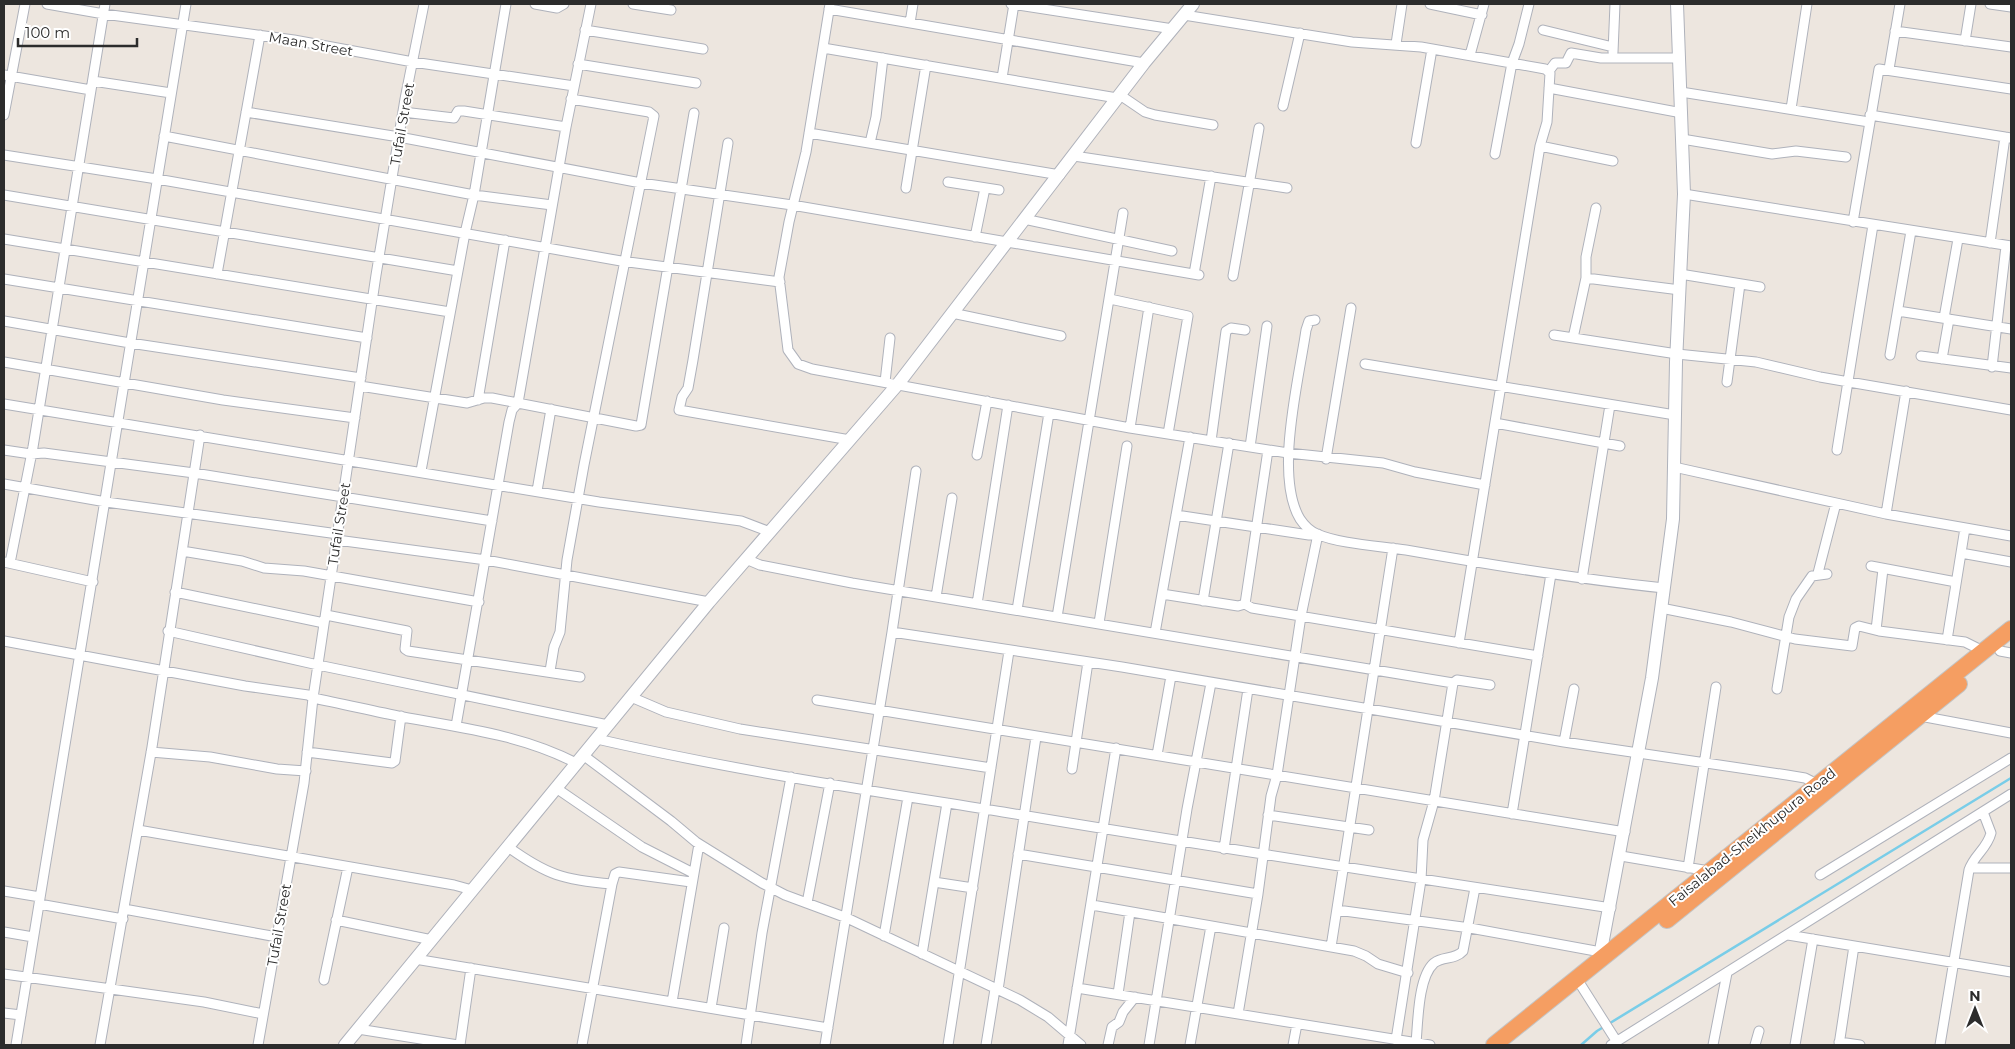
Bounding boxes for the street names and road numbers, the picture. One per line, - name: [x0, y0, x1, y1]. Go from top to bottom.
- street label: Maan Street: [267, 28, 355, 60]
- street label: Tufail Street: [386, 81, 418, 167]
- street label: Tufail Street: [324, 481, 354, 567]
- street label: Faisalabad-Sheikhupura Road: [1665, 764, 1839, 910]
- street label: Tufail Street: [263, 882, 295, 968]

